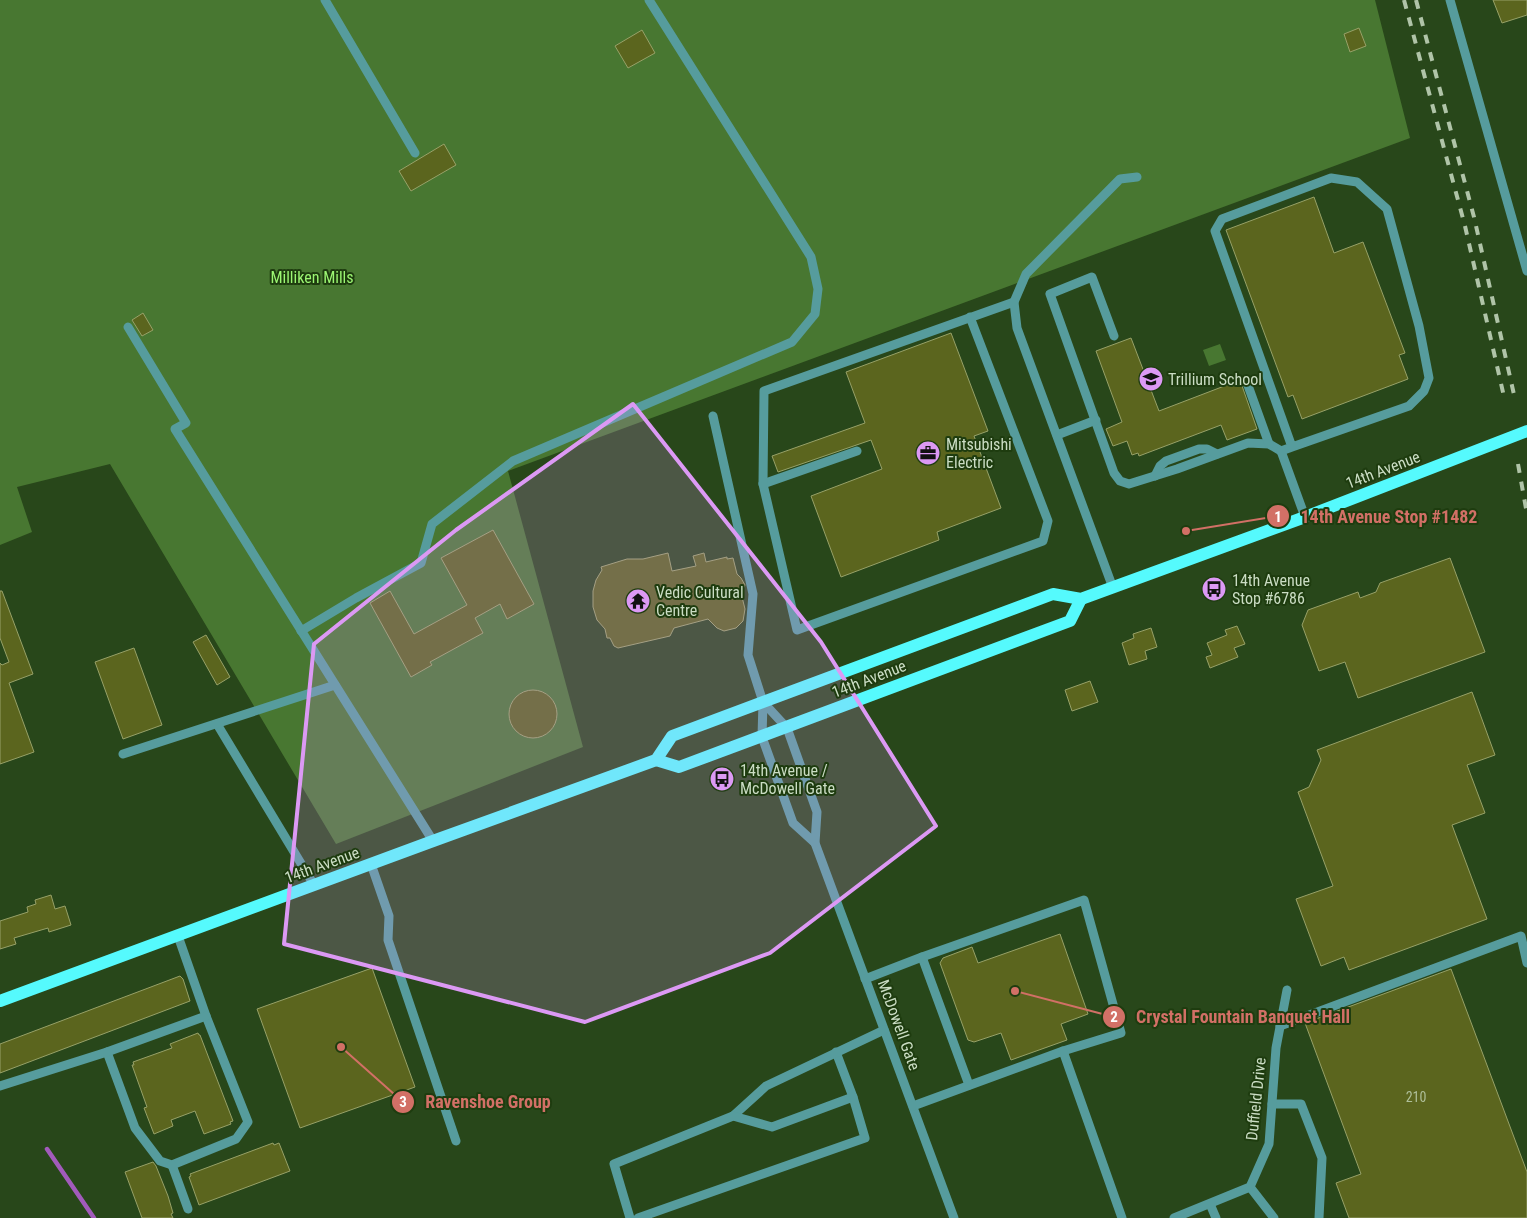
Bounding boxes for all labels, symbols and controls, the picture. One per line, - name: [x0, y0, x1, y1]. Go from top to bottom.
- park label: Milliken Mills: [270, 268, 354, 287]
- school or university icon: Trillium School: [1138, 366, 1164, 392]
- place label: Trillium School: [1168, 370, 1262, 389]
- place label: Mitsubishi Electric: [946, 435, 1012, 472]
- office icon: Mitsubishi Electric: [915, 440, 941, 466]
- street label: 14th Avenue: [1343, 447, 1423, 493]
- callout: 14th Avenue Stop #1482: [1266, 500, 1488, 533]
- text: 14th Avenue Stop #1482: [1301, 506, 1477, 527]
- text: 1: [1274, 508, 1282, 526]
- place label: 14th Avenue Stop #6786: [1232, 571, 1310, 608]
- bus stop icon: 14th Avenue Stop #6786: [1201, 576, 1227, 602]
- place label: Vedic Cultural Centre: [656, 583, 744, 620]
- temple icon: Vedic Cultural Centre: [625, 588, 651, 614]
- street label: 14th Avenue: [829, 656, 909, 702]
- place label: 14th Avenue / McDowell Gate: [740, 761, 835, 798]
- bus stop icon: 14th Avenue / McDowell Gate: [709, 766, 735, 792]
- street label: 14th Avenue: [282, 843, 362, 887]
- street label: McDowell Gate: [874, 977, 924, 1073]
- callout: Crystal Fountain Banquet Hall: [1101, 1000, 1360, 1033]
- text: Crystal Fountain Banquet Hall: [1136, 1006, 1350, 1027]
- text: 2: [1110, 1008, 1118, 1026]
- street label: Duffield Drive: [1242, 1056, 1270, 1142]
- callout: Ravenshoe Group: [391, 1086, 561, 1119]
- house number: 210: [1406, 1089, 1426, 1105]
- text: Ravenshoe Group: [425, 1091, 551, 1112]
- text: 3: [399, 1093, 407, 1111]

